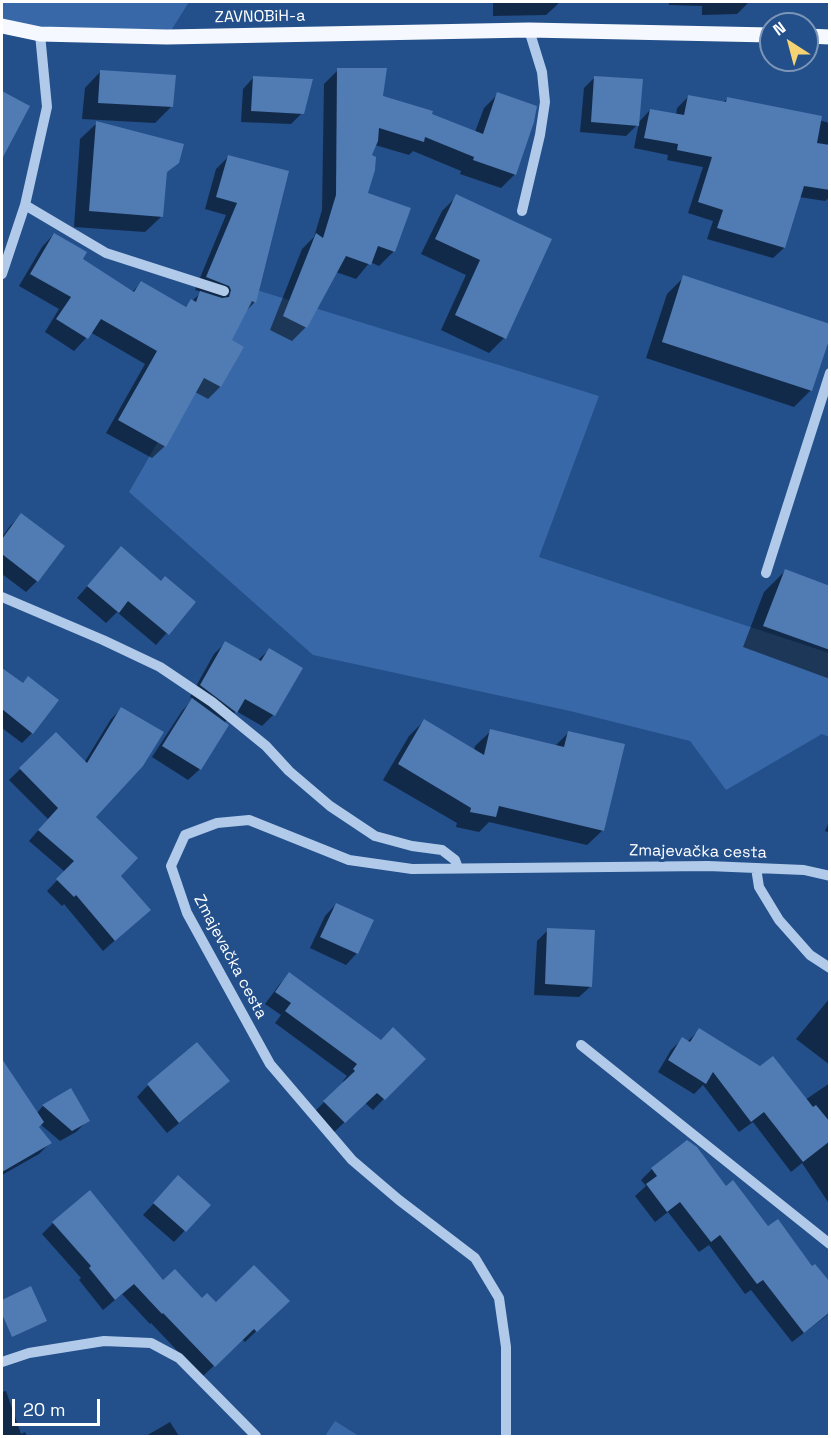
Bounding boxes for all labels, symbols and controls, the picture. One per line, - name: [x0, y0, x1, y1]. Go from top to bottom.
- street label: ZAVNOBiH-a: [214, 7, 306, 27]
- north arrow: [759, 12, 819, 72]
- text: N: [769, 17, 790, 40]
- street label: Zmajevačka cesta: [629, 841, 767, 863]
- street label: Zmajevačka cesta: [189, 892, 271, 1022]
- scale bar: [15, 1387, 104, 1425]
- text: 20 m: [23, 1398, 66, 1421]

